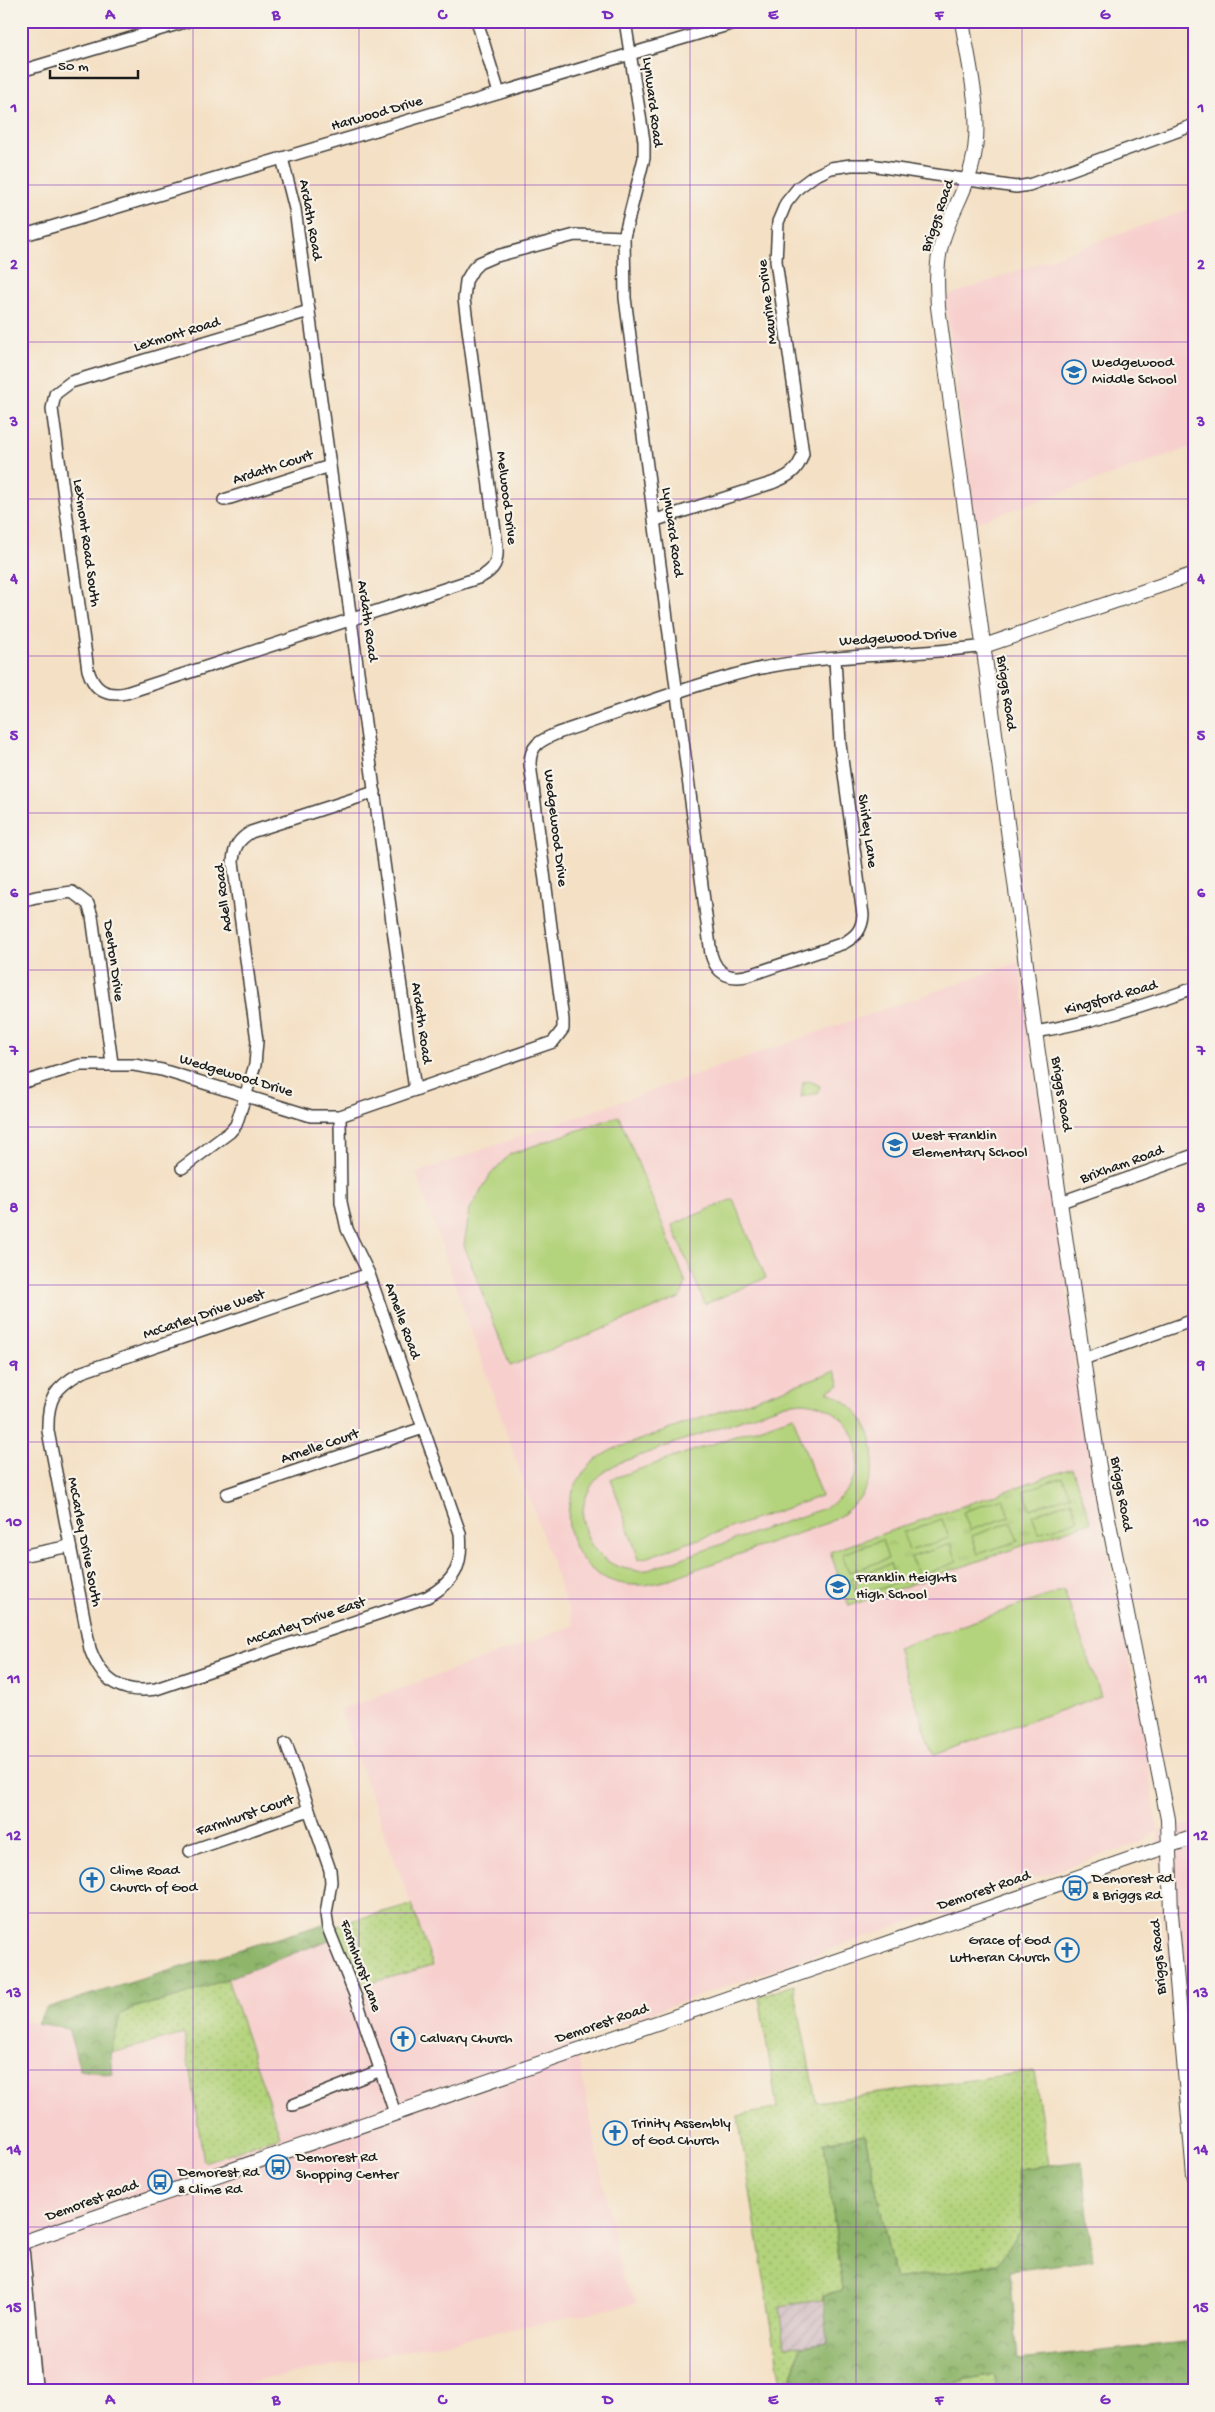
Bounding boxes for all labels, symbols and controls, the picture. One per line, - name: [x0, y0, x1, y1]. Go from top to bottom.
- text: A: [104, 7, 116, 26]
- text: B: [271, 7, 281, 26]
- text: C: [437, 7, 448, 26]
- text: D: [601, 7, 614, 26]
- text: E: [768, 7, 779, 26]
- text: F: [934, 7, 945, 26]
- text: G: [1100, 7, 1111, 26]
- scale bar: [50, 48, 138, 80]
- street label: Lynward Road: [638, 56, 667, 149]
- text: 50 m: [58, 58, 89, 76]
- street label: Harwood Drive: [329, 92, 425, 136]
- text: 1: [10, 100, 17, 119]
- text: 1: [1197, 100, 1204, 119]
- street label: Briggs Road: [917, 176, 959, 255]
- street label: Ardath Road: [294, 178, 326, 263]
- text: 2: [10, 257, 18, 276]
- text: 2: [1197, 257, 1205, 276]
- street label: Maurine Drive: [754, 258, 782, 346]
- street label: Lexmont Road: [132, 313, 223, 357]
- place label: Wedgewood Middle School: [1092, 354, 1177, 389]
- school or university icon: Wedgewood Middle School: [1061, 359, 1087, 385]
- text: 3: [9, 414, 18, 433]
- text: 3: [1196, 414, 1205, 433]
- street label: Ardath Court: [231, 446, 317, 489]
- street label: Melwood Drive: [491, 450, 521, 546]
- street label: Lexmont Road South: [68, 478, 104, 608]
- street label: Lynward Road: [657, 486, 687, 579]
- text: 4: [9, 571, 18, 590]
- text: 4: [1196, 571, 1205, 590]
- street label: Ardath Road: [352, 579, 382, 664]
- street label: Wedgewood Drive: [839, 625, 958, 651]
- street label: Briggs Road: [992, 654, 1020, 733]
- text: 5: [10, 728, 19, 747]
- text: 5: [1197, 728, 1206, 747]
- street label: Wedgewood Drive: [539, 768, 571, 888]
- street label: Shirley Lane: [853, 793, 881, 869]
- street label: Adell Road: [211, 862, 237, 933]
- text: 6: [10, 885, 19, 904]
- text: 6: [1197, 885, 1206, 904]
- street label: Devton Drive: [98, 918, 128, 1003]
- street label: Kingsford Road: [1063, 976, 1161, 1020]
- street label: Ardath Road: [406, 981, 436, 1066]
- text: 7: [9, 1043, 19, 1062]
- text: 7: [1196, 1043, 1206, 1062]
- street label: Wedgewood Drive: [177, 1050, 295, 1102]
- street label: Briggs Road: [1046, 1054, 1076, 1134]
- place label: West Franklin Elementary School: [912, 1127, 1028, 1162]
- school or university icon: West Franklin Elementary School: [882, 1132, 908, 1158]
- street label: Brixham Road: [1077, 1141, 1167, 1189]
- text: 8: [10, 1200, 19, 1219]
- text: 8: [1197, 1200, 1206, 1219]
- street label: Arnelle Road: [380, 1280, 424, 1363]
- street label: McCarley Drive West: [141, 1285, 269, 1344]
- text: 9: [9, 1357, 18, 1376]
- text: 9: [1196, 1357, 1205, 1376]
- street label: Arnelle Court: [279, 1425, 363, 1469]
- street label: Briggs Road: [1105, 1454, 1137, 1534]
- street label: McCarley Drive South: [63, 1476, 105, 1608]
- text: 10: [5, 1514, 22, 1533]
- text: 10: [1192, 1514, 1209, 1533]
- place label: Franklin Heights High School: [855, 1569, 957, 1604]
- school or university icon: Franklin Heights High School: [825, 1574, 851, 1600]
- street label: McCarley Drive East: [244, 1593, 370, 1651]
- text: 11: [7, 1671, 20, 1690]
- text: 11: [1194, 1671, 1207, 1690]
- street label: Farmhurst Court: [193, 1790, 298, 1841]
- text: 12: [6, 1828, 21, 1847]
- text: 12: [1193, 1828, 1208, 1847]
- place label: Clime Road Church of God: [110, 1862, 198, 1897]
- street label: Demorest Road: [934, 1866, 1034, 1916]
- church icon: Clime Road Church of God: [79, 1867, 105, 1893]
- place label: Demorest Rd & Briggs Rd: [1091, 1870, 1174, 1905]
- bus stop icon: Demorest Rd & Briggs Rd: [1062, 1875, 1088, 1901]
- street label: Farmhurst Lane: [335, 1917, 385, 2015]
- street label: Briggs Road: [1147, 1918, 1171, 1996]
- place label: Grace of God Lutheran Church: [950, 1932, 1051, 1967]
- church icon: Grace of God Lutheran Church: [1054, 1937, 1080, 1963]
- text: 13: [6, 1985, 21, 2004]
- text: 13: [1193, 1985, 1208, 2004]
- street label: Demorest Road: [552, 1999, 652, 2049]
- church icon: Calvary Church: [390, 2026, 416, 2052]
- place label: Calvary Church: [420, 2030, 513, 2048]
- place label: Trinity Assembly of God Church: [631, 2115, 731, 2150]
- church icon: Trinity Assembly of God Church: [602, 2120, 628, 2146]
- text: 14: [6, 2142, 21, 2161]
- text: 14: [1193, 2142, 1208, 2161]
- place label: Demorest Rd Shopping Center: [295, 2149, 400, 2184]
- bus stop icon: Demorest Rd Shopping Center: [265, 2154, 291, 2180]
- place label: Demorest Rd & Clime Rd: [177, 2164, 260, 2199]
- bus stop icon: Demorest Rd & Clime Rd: [147, 2169, 173, 2195]
- street label: Demorest Road: [42, 2176, 142, 2226]
- text: 15: [6, 2300, 22, 2319]
- text: 15: [1193, 2300, 1209, 2319]
- text: A: [104, 2392, 116, 2411]
- text: B: [271, 2392, 281, 2411]
- text: C: [437, 2392, 448, 2411]
- text: D: [601, 2392, 614, 2411]
- text: E: [768, 2392, 779, 2411]
- text: F: [934, 2392, 945, 2411]
- text: G: [1100, 2392, 1111, 2411]

